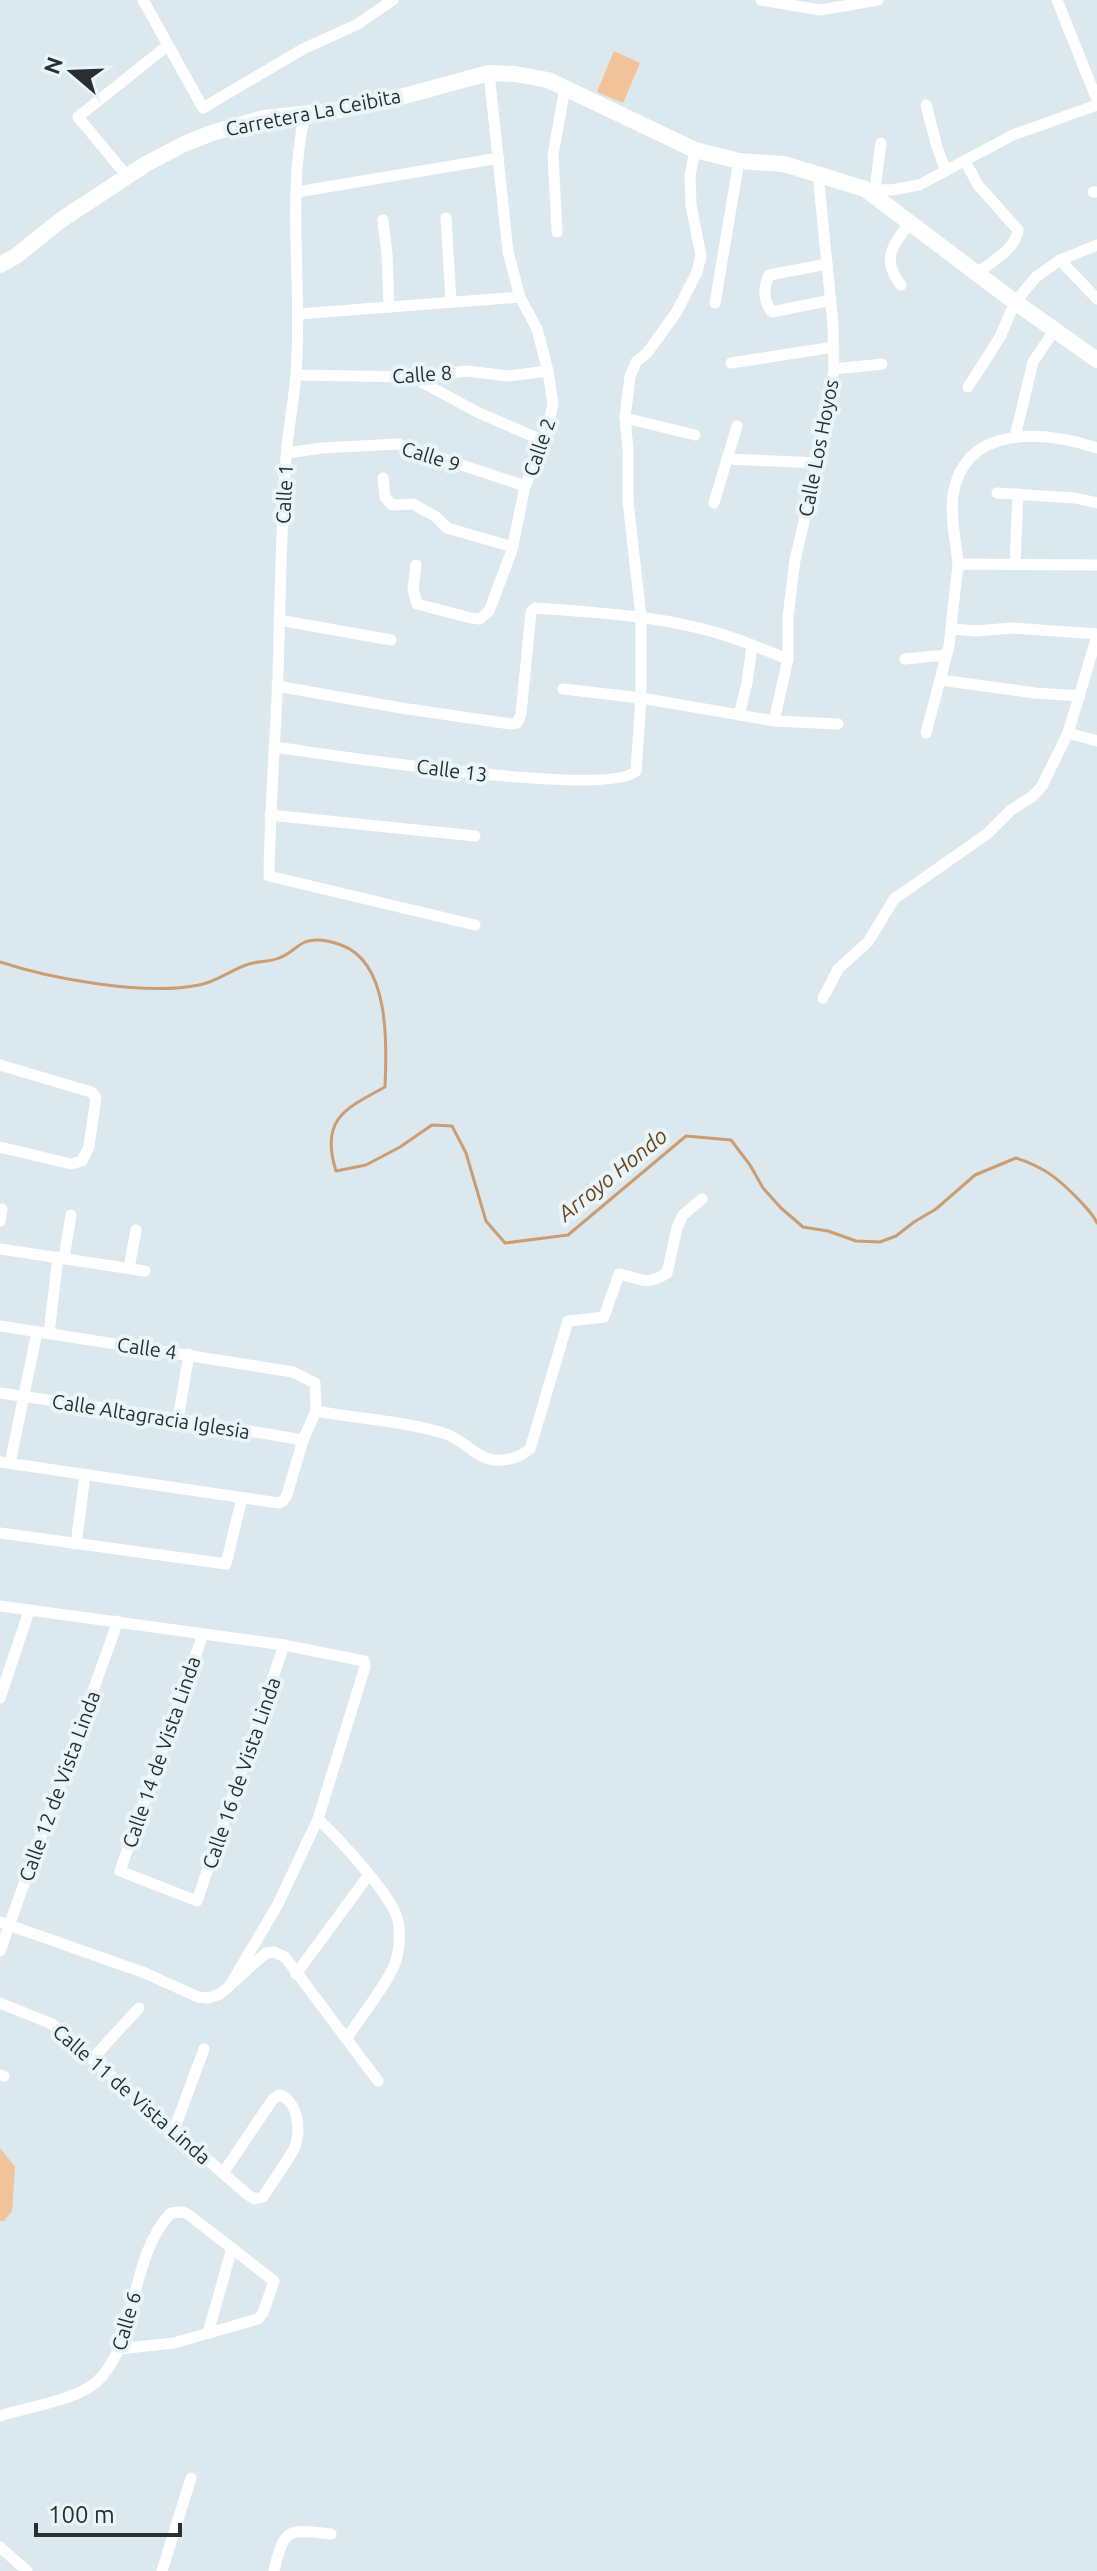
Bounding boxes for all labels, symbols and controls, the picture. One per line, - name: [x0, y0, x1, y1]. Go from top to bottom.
- north arrow: [32, 32, 112, 112]
- text: N: [38, 53, 67, 77]
- street label: Carretera La Ceibita: [223, 84, 403, 140]
- street label: Calle 8: [391, 360, 453, 388]
- street label: Calle Los Hoyos: [793, 377, 843, 519]
- street label: Calle 2: [518, 415, 560, 479]
- street label: Calle 9: [399, 436, 463, 476]
- street label: Calle 1: [271, 463, 297, 525]
- street label: Calle 13: [415, 754, 489, 786]
- water label: Arroyo Hondo: [552, 1122, 672, 1226]
- street label: Calle 4: [116, 1332, 178, 1364]
- street label: Calle Altagracia Iglesia: [50, 1389, 252, 1443]
- street label: Calle 14 de Vista Linda: [117, 1653, 205, 1851]
- street label: Calle 16 de Vista Linda: [197, 1674, 285, 1872]
- street label: Calle 12 de Vista Linda: [14, 1688, 104, 1884]
- street label: Calle 11 de Vista Linda: [49, 2019, 215, 2169]
- street label: Calle 6: [107, 2289, 145, 2353]
- scale bar: [36, 2487, 180, 2537]
- text: 100 m: [48, 2501, 115, 2528]

